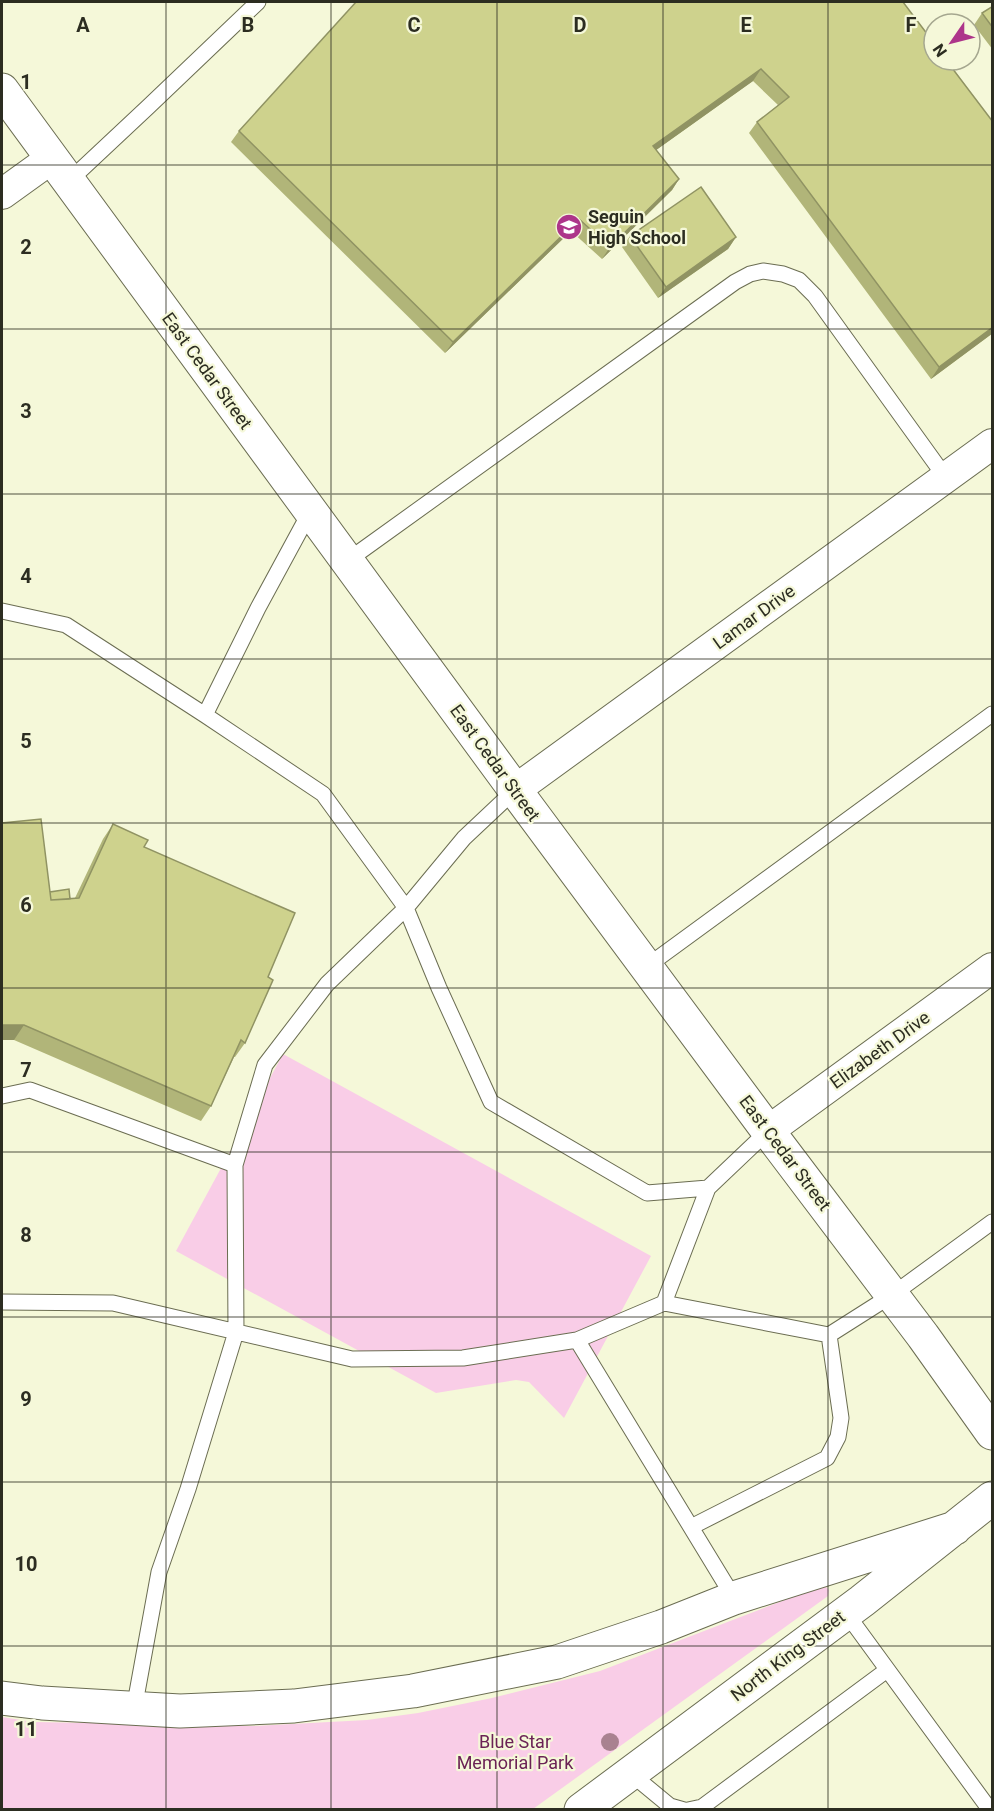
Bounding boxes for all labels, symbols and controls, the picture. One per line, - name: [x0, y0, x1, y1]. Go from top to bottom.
- north arrow: [922, 12, 982, 72]
- text: A: [76, 13, 90, 37]
- text: B: [242, 13, 254, 37]
- text: C: [407, 13, 421, 37]
- text: D: [574, 13, 587, 37]
- text: E: [740, 13, 752, 37]
- text: F: [906, 13, 917, 37]
- text: N: [929, 40, 951, 60]
- text: 1: [20, 70, 32, 94]
- place label: Seguin High School: [588, 206, 686, 248]
- school or university icon: Seguin High School: [554, 212, 584, 242]
- text: 2: [20, 235, 32, 259]
- street label: East Cedar Street: [158, 308, 257, 433]
- text: 3: [20, 399, 32, 423]
- text: 4: [20, 564, 32, 588]
- street label: Lamar Drive: [709, 580, 799, 653]
- street label: East Cedar Street: [446, 700, 545, 825]
- text: 5: [20, 729, 32, 753]
- text: 6: [20, 893, 32, 917]
- street label: Elizabeth Drive: [826, 1006, 934, 1093]
- text: 7: [20, 1058, 32, 1082]
- street label: East Cedar Street: [735, 1091, 836, 1215]
- text: 8: [20, 1223, 32, 1247]
- text: 9: [20, 1387, 32, 1411]
- text: 10: [15, 1552, 37, 1576]
- street label: North King Street: [726, 1606, 849, 1705]
- text: 11: [15, 1717, 37, 1741]
- park label: Blue Star Memorial Park: [457, 1731, 574, 1773]

